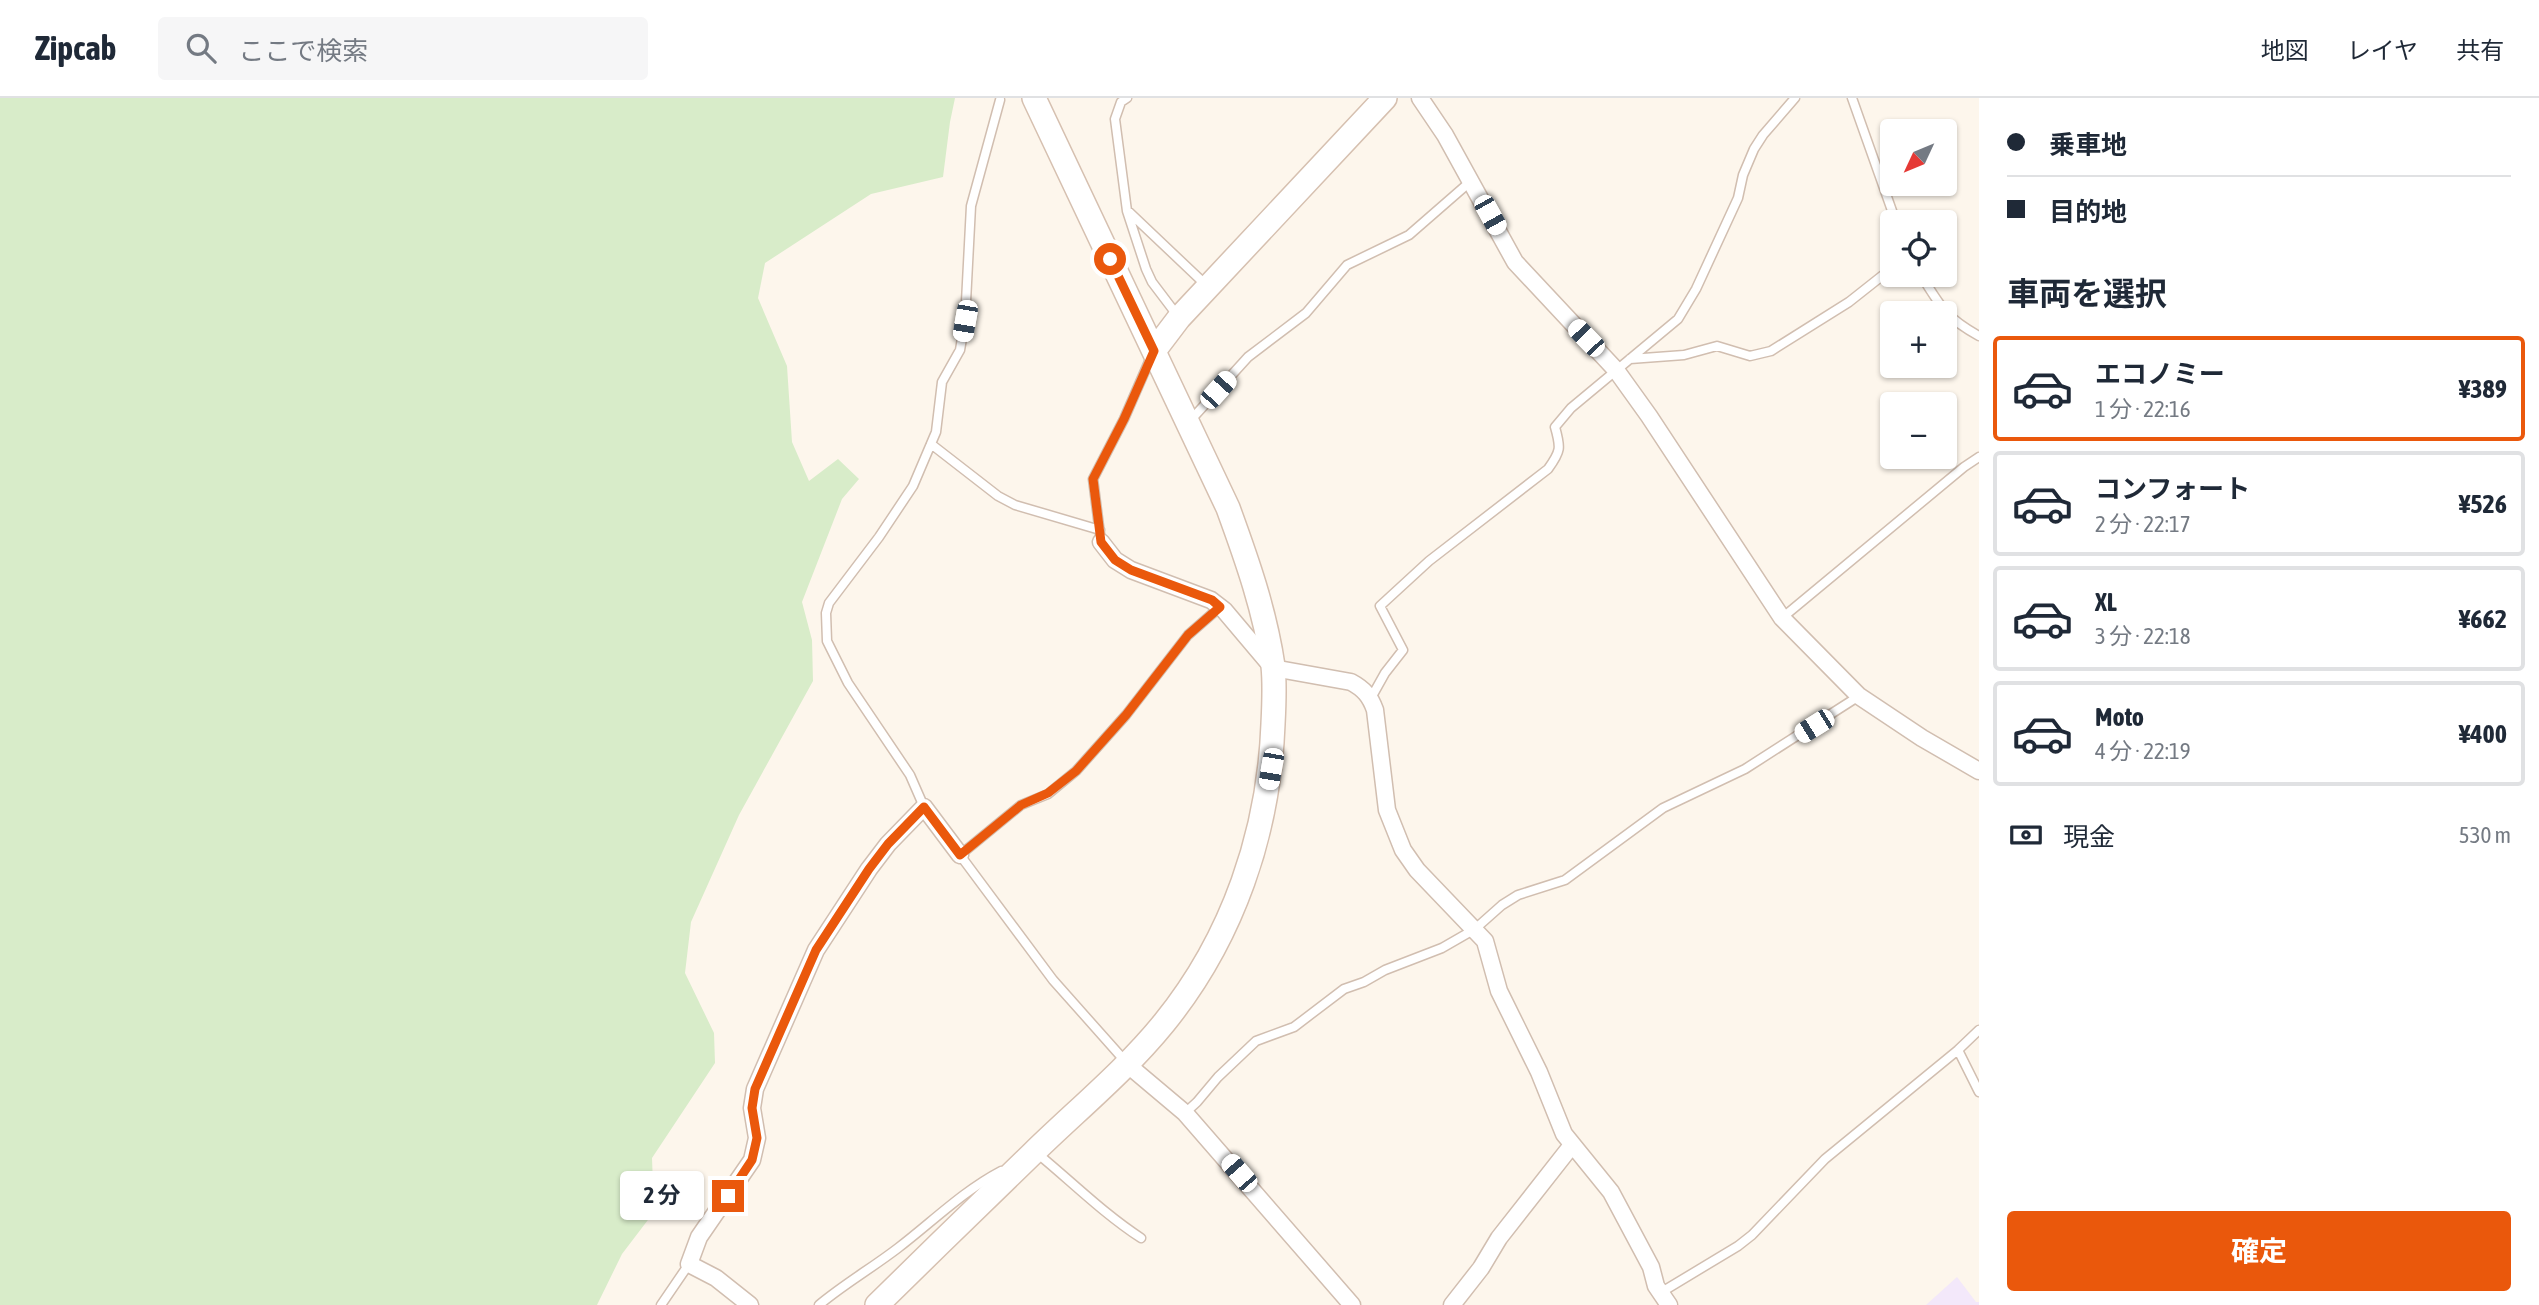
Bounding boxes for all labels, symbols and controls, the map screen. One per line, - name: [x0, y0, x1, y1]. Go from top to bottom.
- search box: [158, 17, 648, 80]
- text: Zipcab: [35, 29, 116, 67]
- icon: search: [182, 29, 220, 67]
- text: ここで検索: [238, 36, 368, 66]
- text: 地図: [2261, 37, 2309, 64]
- text: レイヤ: [2347, 37, 2418, 64]
- text: 共有: [2456, 37, 2504, 64]
- north arrow: [1880, 119, 1956, 196]
- map controls: [1880, 119, 1957, 469]
- text: 乗車地: [2049, 130, 2127, 160]
- car: [1471, 192, 1510, 238]
- text: 目的地: [2049, 197, 2127, 227]
- button: locate: [1880, 210, 1957, 287]
- route start: [1094, 243, 1126, 275]
- text: 車両を選択: [2007, 275, 2167, 312]
- car: [952, 298, 979, 344]
- button: +: [1880, 301, 1957, 378]
- car: [1564, 316, 1609, 360]
- icon: car: [2011, 357, 2074, 420]
- text: エコノミー: [2095, 359, 2225, 389]
- car: [1197, 367, 1240, 413]
- text: ¥389: [2459, 374, 2507, 404]
- button: −: [1880, 392, 1957, 469]
- text: 1 分 · 22:16: [2095, 396, 2191, 422]
- icon: car: [2011, 472, 2074, 535]
- text: コンフォート: [2095, 474, 2250, 504]
- text: ¥526: [2459, 489, 2507, 519]
- text: 2 分 · 22:17: [2095, 511, 2191, 537]
- icon: car: [2011, 587, 2074, 650]
- text: XL: [2095, 587, 2117, 617]
- text: ¥662: [2459, 604, 2507, 634]
- text: 3 分 · 22:18: [2095, 623, 2191, 649]
- icon: car: [2011, 702, 2074, 765]
- text: Moto: [2095, 702, 2144, 732]
- car: [1791, 706, 1838, 746]
- text: ¥400: [2459, 719, 2507, 749]
- text: 4 分 · 22:19: [2095, 738, 2191, 764]
- car: [1258, 746, 1285, 792]
- icon: cash: [2007, 816, 2045, 854]
- text: 現金: [2063, 822, 2115, 852]
- text: 530 m: [2459, 822, 2511, 848]
- car: [1218, 1150, 1261, 1196]
- callout: 2 分: [620, 1172, 704, 1220]
- route end: [712, 1180, 744, 1212]
- text: 2 分: [644, 1182, 680, 1208]
- button: 確定: [2007, 1211, 2511, 1291]

